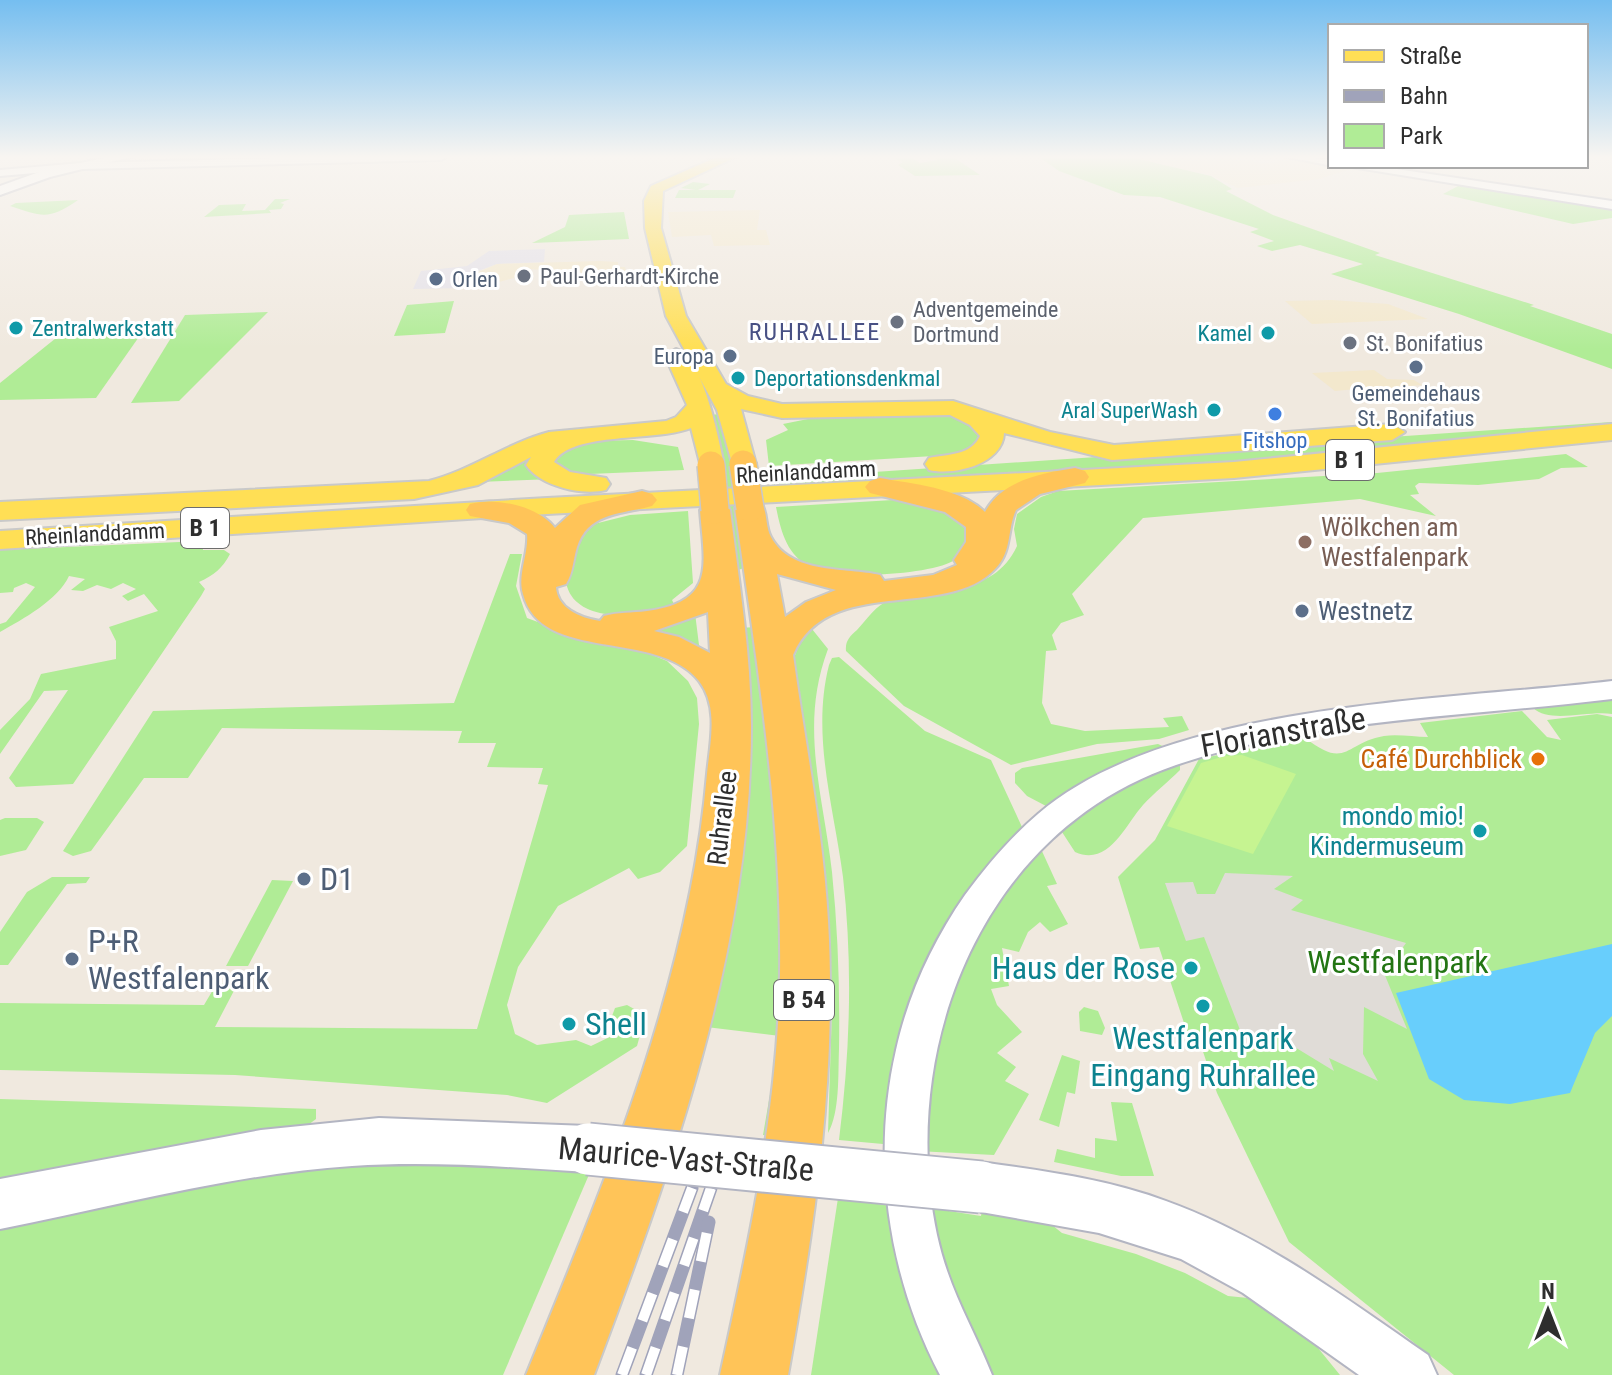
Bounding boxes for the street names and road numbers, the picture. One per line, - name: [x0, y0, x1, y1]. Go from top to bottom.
- road number: B 1: [1326, 440, 1374, 480]
- street label: Rheinlanddamm: [735, 456, 877, 488]
- road number: B 1: [181, 508, 229, 548]
- street label: Rheinlanddamm: [24, 518, 166, 550]
- street label: Florianstraße: [1198, 699, 1368, 765]
- street label: Ruhrallee: [701, 769, 743, 867]
- road number: B 54: [774, 980, 834, 1020]
- street label: Maurice-Vast-Straße: [557, 1129, 815, 1189]

